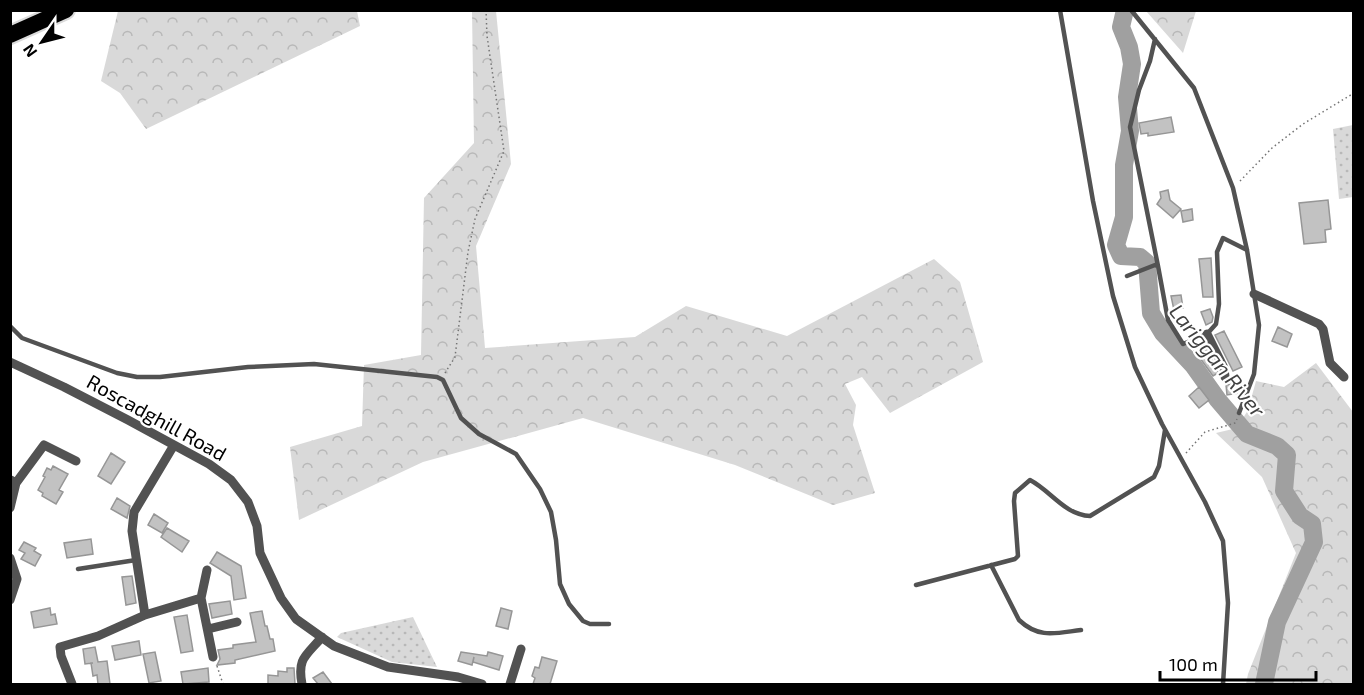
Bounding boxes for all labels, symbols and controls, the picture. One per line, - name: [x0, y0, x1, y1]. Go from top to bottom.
- north arrow: [12, 12, 72, 72]
- text: N: [18, 41, 40, 61]
- water label: Lariggan River: [1165, 298, 1272, 422]
- street label: Roscadghill Road: [83, 369, 231, 465]
- scale bar: [1160, 644, 1316, 682]
- text: 100 m: [1169, 653, 1218, 675]

